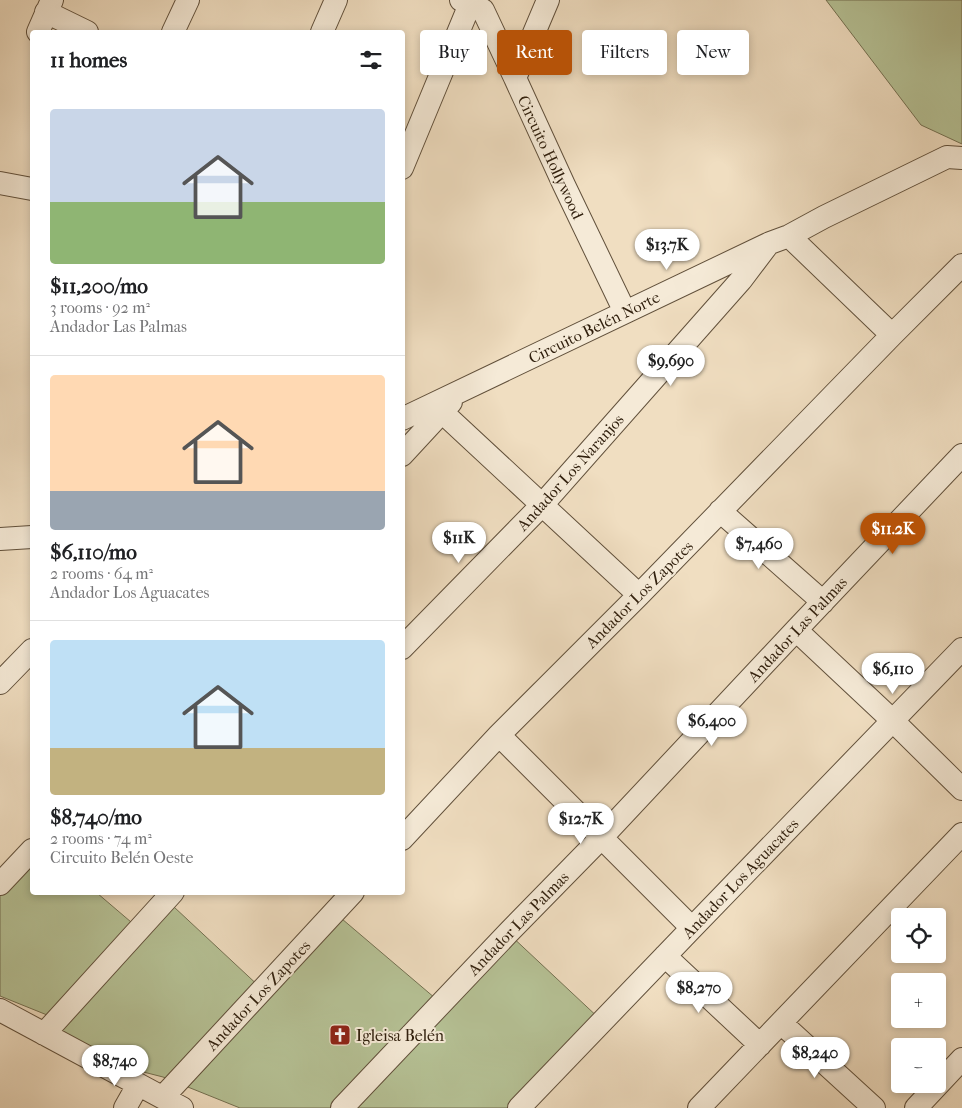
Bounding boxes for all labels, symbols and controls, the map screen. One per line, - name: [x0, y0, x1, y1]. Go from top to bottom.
- chip: Buy: [420, 30, 487, 75]
- chip: Rent: [497, 30, 572, 75]
- chip: Filters: [582, 30, 667, 75]
- chip: New: [677, 30, 749, 75]
- icon: filters: [357, 46, 385, 74]
- text: 11 homes: [50, 48, 127, 72]
- street label: Circuito Hollywood: [514, 92, 588, 222]
- icon: home: [173, 142, 263, 232]
- pin: $13.7K: [626, 228, 708, 271]
- text: $13.7K: [646, 235, 688, 254]
- text: $11,200/mo: [50, 274, 148, 298]
- street label: Circuito Belén Norte: [525, 287, 663, 367]
- text: 3 rooms · 92 m²: [50, 298, 150, 317]
- text: Andador Las Palmas: [50, 317, 187, 336]
- pin: $9,690: [630, 344, 712, 387]
- text: $9,690: [648, 351, 694, 370]
- icon: home: [173, 407, 263, 497]
- street label: Andador Los Naranjos: [512, 410, 628, 535]
- pin: $11.2K: [852, 512, 934, 555]
- text: $11.2K: [871, 519, 915, 538]
- pin: $11K: [429, 522, 489, 564]
- text: $11K: [443, 528, 475, 547]
- pin: $7,460: [718, 528, 800, 570]
- text: $7,460: [736, 534, 782, 553]
- street label: Andador Los Zapotes: [581, 537, 697, 653]
- text: $6,110/mo: [50, 540, 137, 564]
- text: 2 rooms · 64 m²: [50, 564, 153, 583]
- street label: Andador Las Palmas: [743, 573, 851, 687]
- text: Andador Los Aguacates: [50, 583, 209, 602]
- pin: $6,110: [852, 652, 934, 695]
- text: $6,110: [873, 659, 913, 678]
- icon: home: [173, 672, 263, 762]
- pin: $6,400: [671, 704, 753, 747]
- text: $6,400: [688, 711, 736, 730]
- pin: $12.7K: [540, 802, 622, 845]
- text: $8,740/mo: [50, 805, 142, 829]
- text: $12.7K: [559, 809, 603, 828]
- street label: Andador Los Aguacates: [677, 814, 803, 943]
- text: 2 rooms · 74 m²: [50, 829, 152, 848]
- text: Circuito Belén Oeste: [50, 848, 193, 867]
- street label: Andador Las Palmas: [463, 867, 573, 980]
- map controls: [891, 908, 946, 1093]
- button: locate: [891, 908, 946, 963]
- street label: Andador Los Zapotes: [202, 936, 315, 1055]
- pin: $8,270: [658, 972, 740, 1014]
- button: +: [891, 973, 946, 1028]
- text: $8,270: [677, 978, 721, 997]
- church icon: Igleisa Belén: [328, 1023, 352, 1047]
- place label: Igleisa Belén: [356, 1026, 445, 1045]
- pin: $8,240: [774, 1036, 856, 1079]
- button: −: [891, 1038, 946, 1093]
- text: $8,240: [792, 1043, 838, 1062]
- pin: $8,740: [74, 1044, 156, 1087]
- text: $8,740: [93, 1051, 137, 1070]

